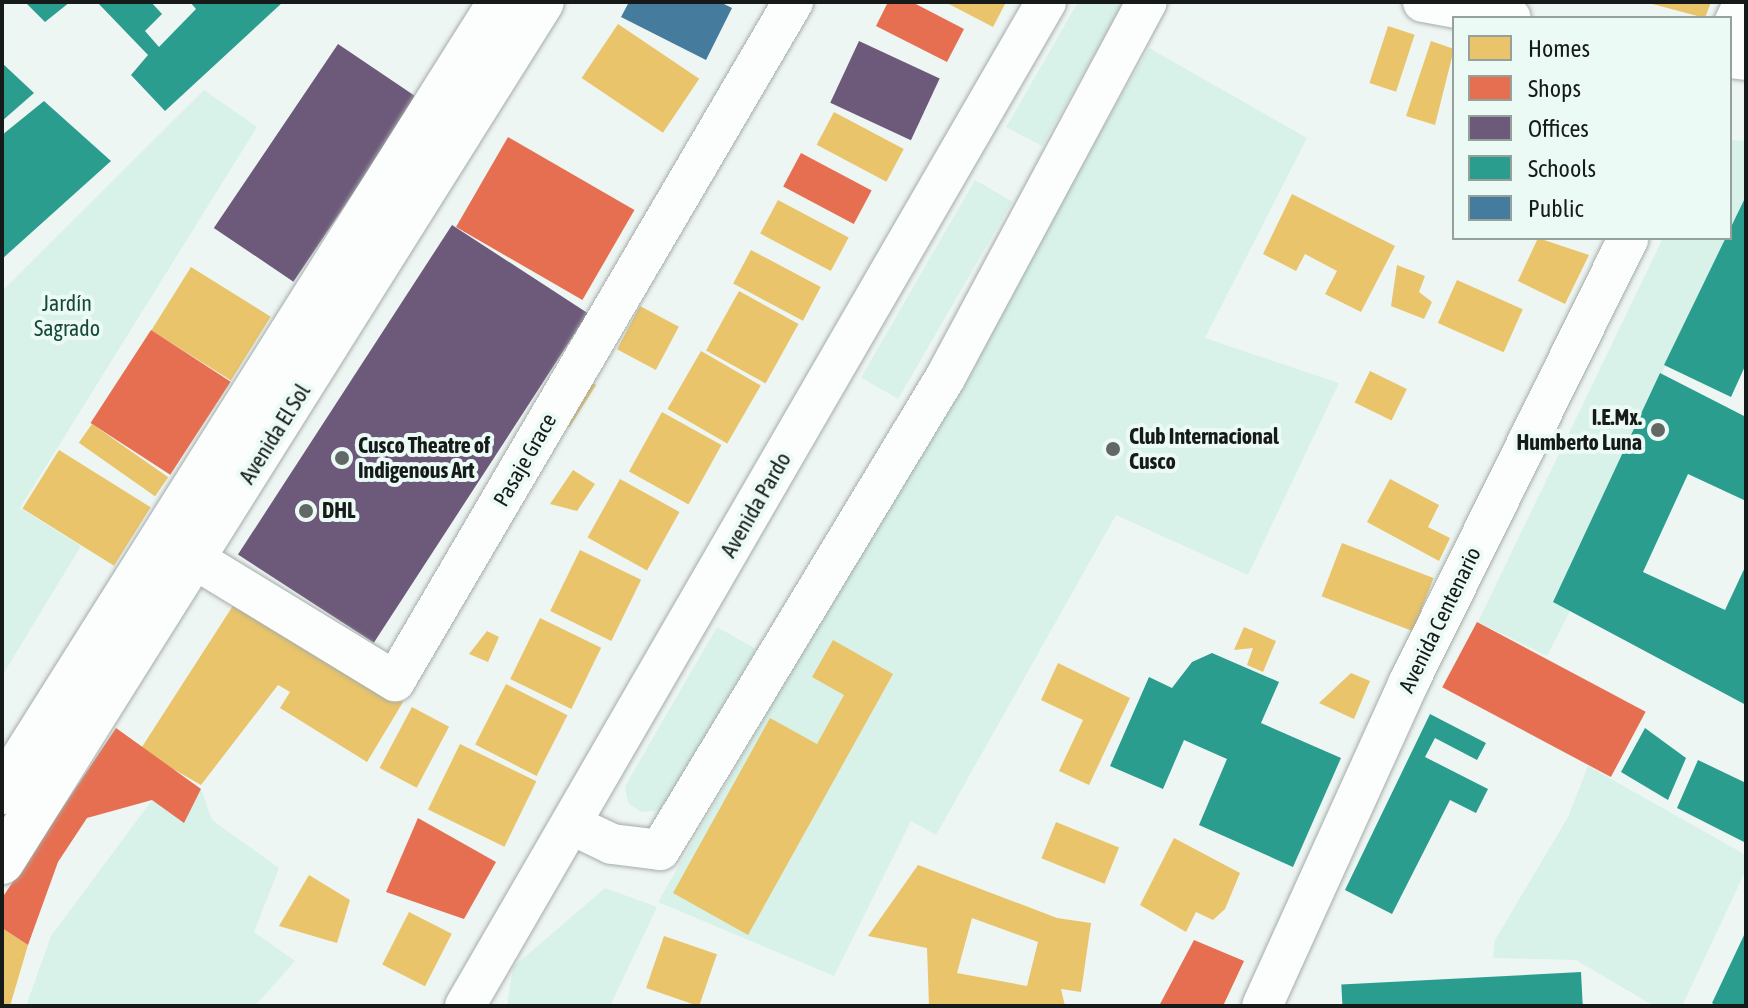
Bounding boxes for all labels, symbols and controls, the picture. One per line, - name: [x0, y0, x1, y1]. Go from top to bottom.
- legend: [1452, 16, 1732, 240]
- text: Homes: [1528, 35, 1590, 62]
- text: Shops: [1528, 75, 1581, 102]
- text: Offices: [1528, 115, 1589, 142]
- text: Schools: [1528, 155, 1596, 182]
- text: Public: [1528, 195, 1584, 222]
- park label: Jardín Sagrado: [34, 290, 100, 342]
- street label: Avenida El Sol: [234, 379, 316, 489]
- place label: I.E.Mx. Humberto Luna: [1517, 404, 1642, 456]
- street label: Pasaje Grace: [488, 409, 562, 511]
- marker: I.E.Mx. Humberto Luna: [1649, 421, 1667, 439]
- place label: Club Internacional Cusco: [1129, 423, 1279, 474]
- place label: Cusco Theatre of Indigenous Art: [358, 432, 490, 484]
- marker: Club Internacional Cusco: [1104, 440, 1122, 458]
- street label: Avenida Pardo: [715, 448, 797, 562]
- marker: Cusco Theatre of Indigenous Art: [333, 449, 351, 467]
- place label: DHL: [322, 498, 356, 524]
- marker: DHL: [297, 502, 315, 520]
- street label: Avenida Centenario: [1393, 543, 1487, 697]

